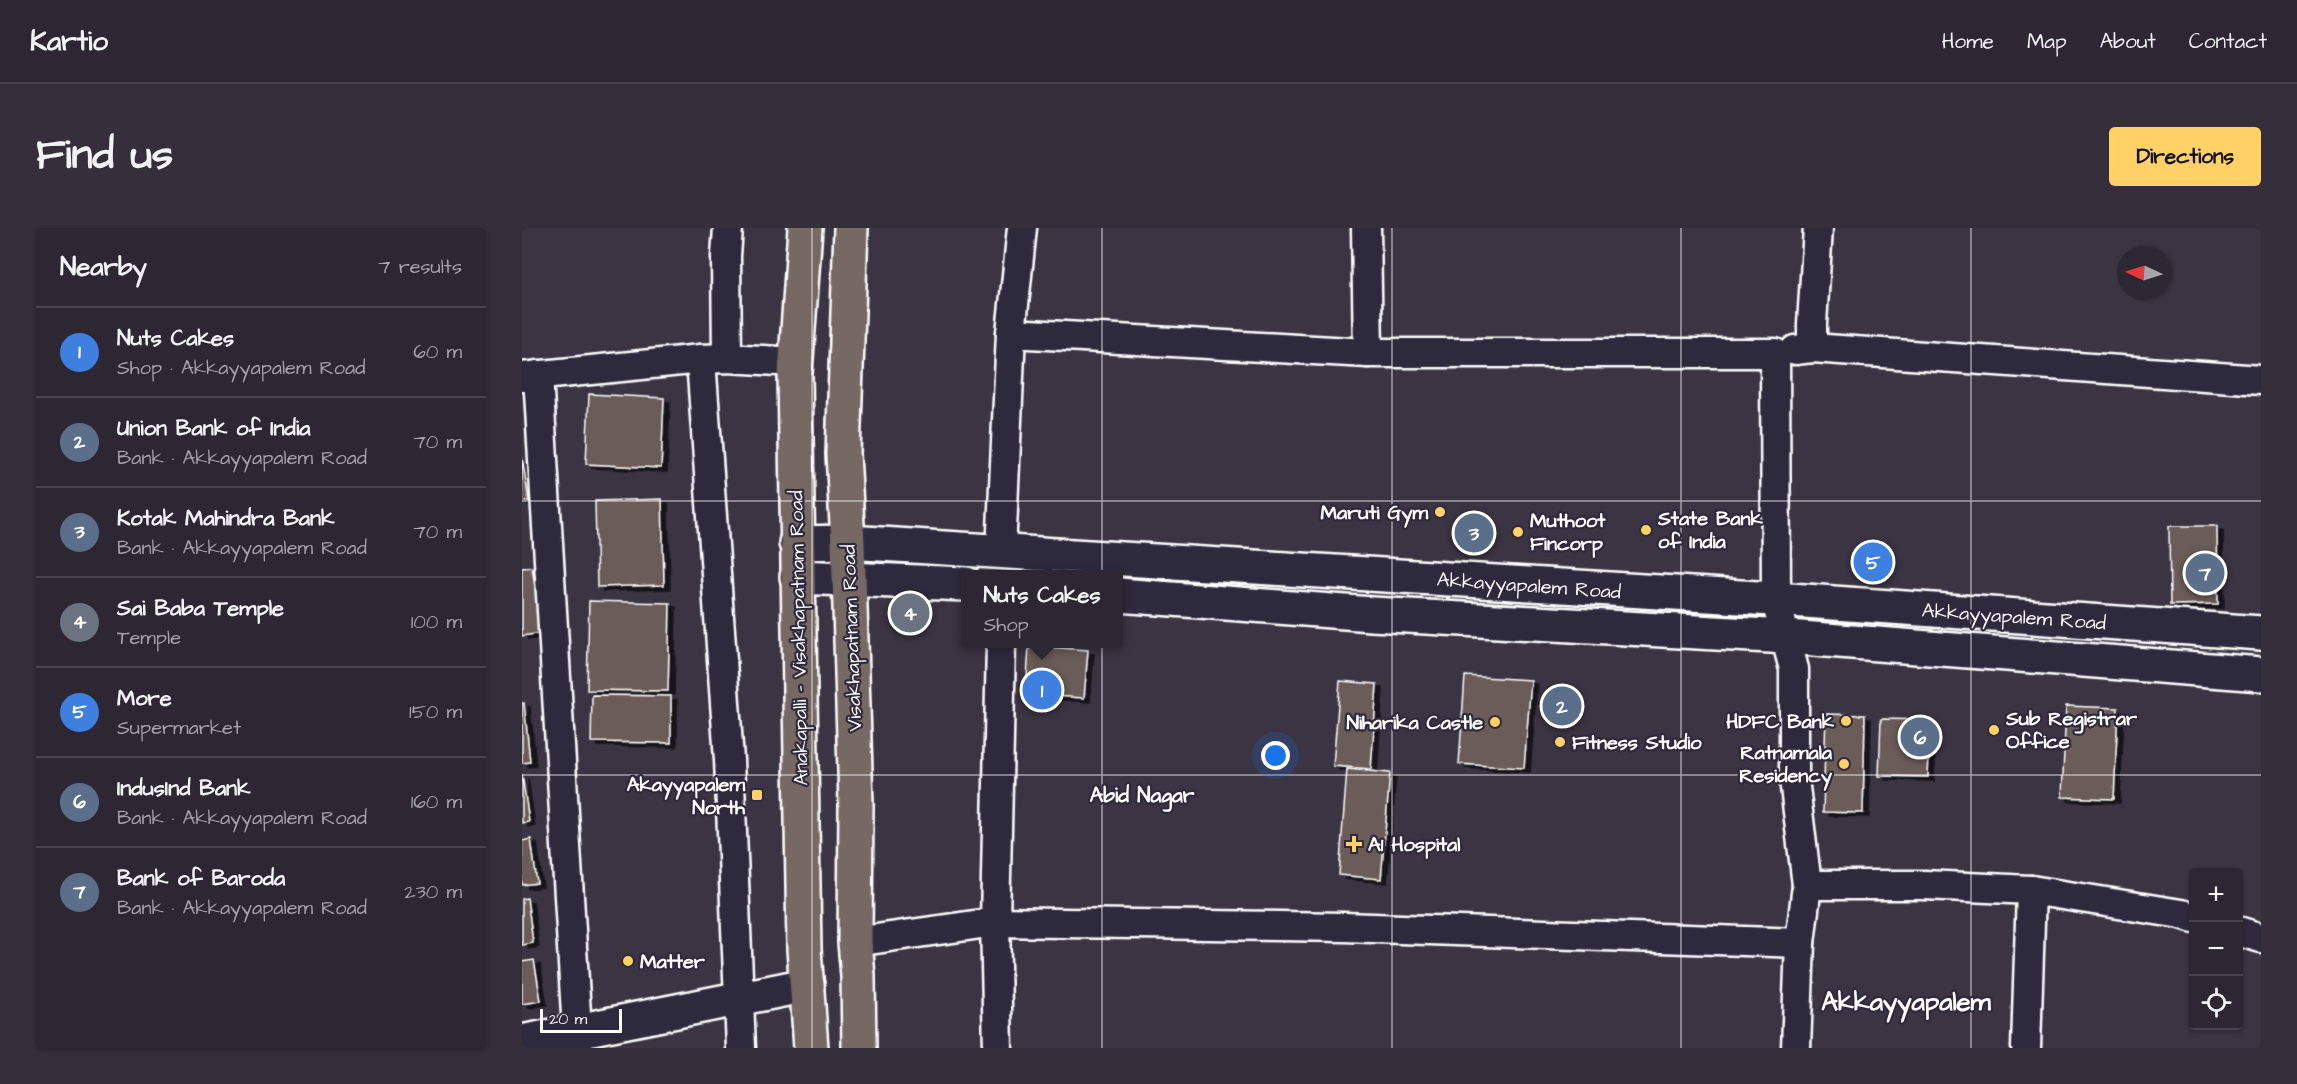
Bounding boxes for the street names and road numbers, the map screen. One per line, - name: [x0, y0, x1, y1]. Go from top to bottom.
- street label: Anakapalli - Visakhapatnam Road: [782, 490, 816, 786]
- street label: Visakhapatnam Road: [835, 544, 869, 732]
- street label: Akkayyapalem Road: [1436, 566, 1622, 607]
- street label: Akkayyapalem Road: [1921, 597, 2107, 638]

